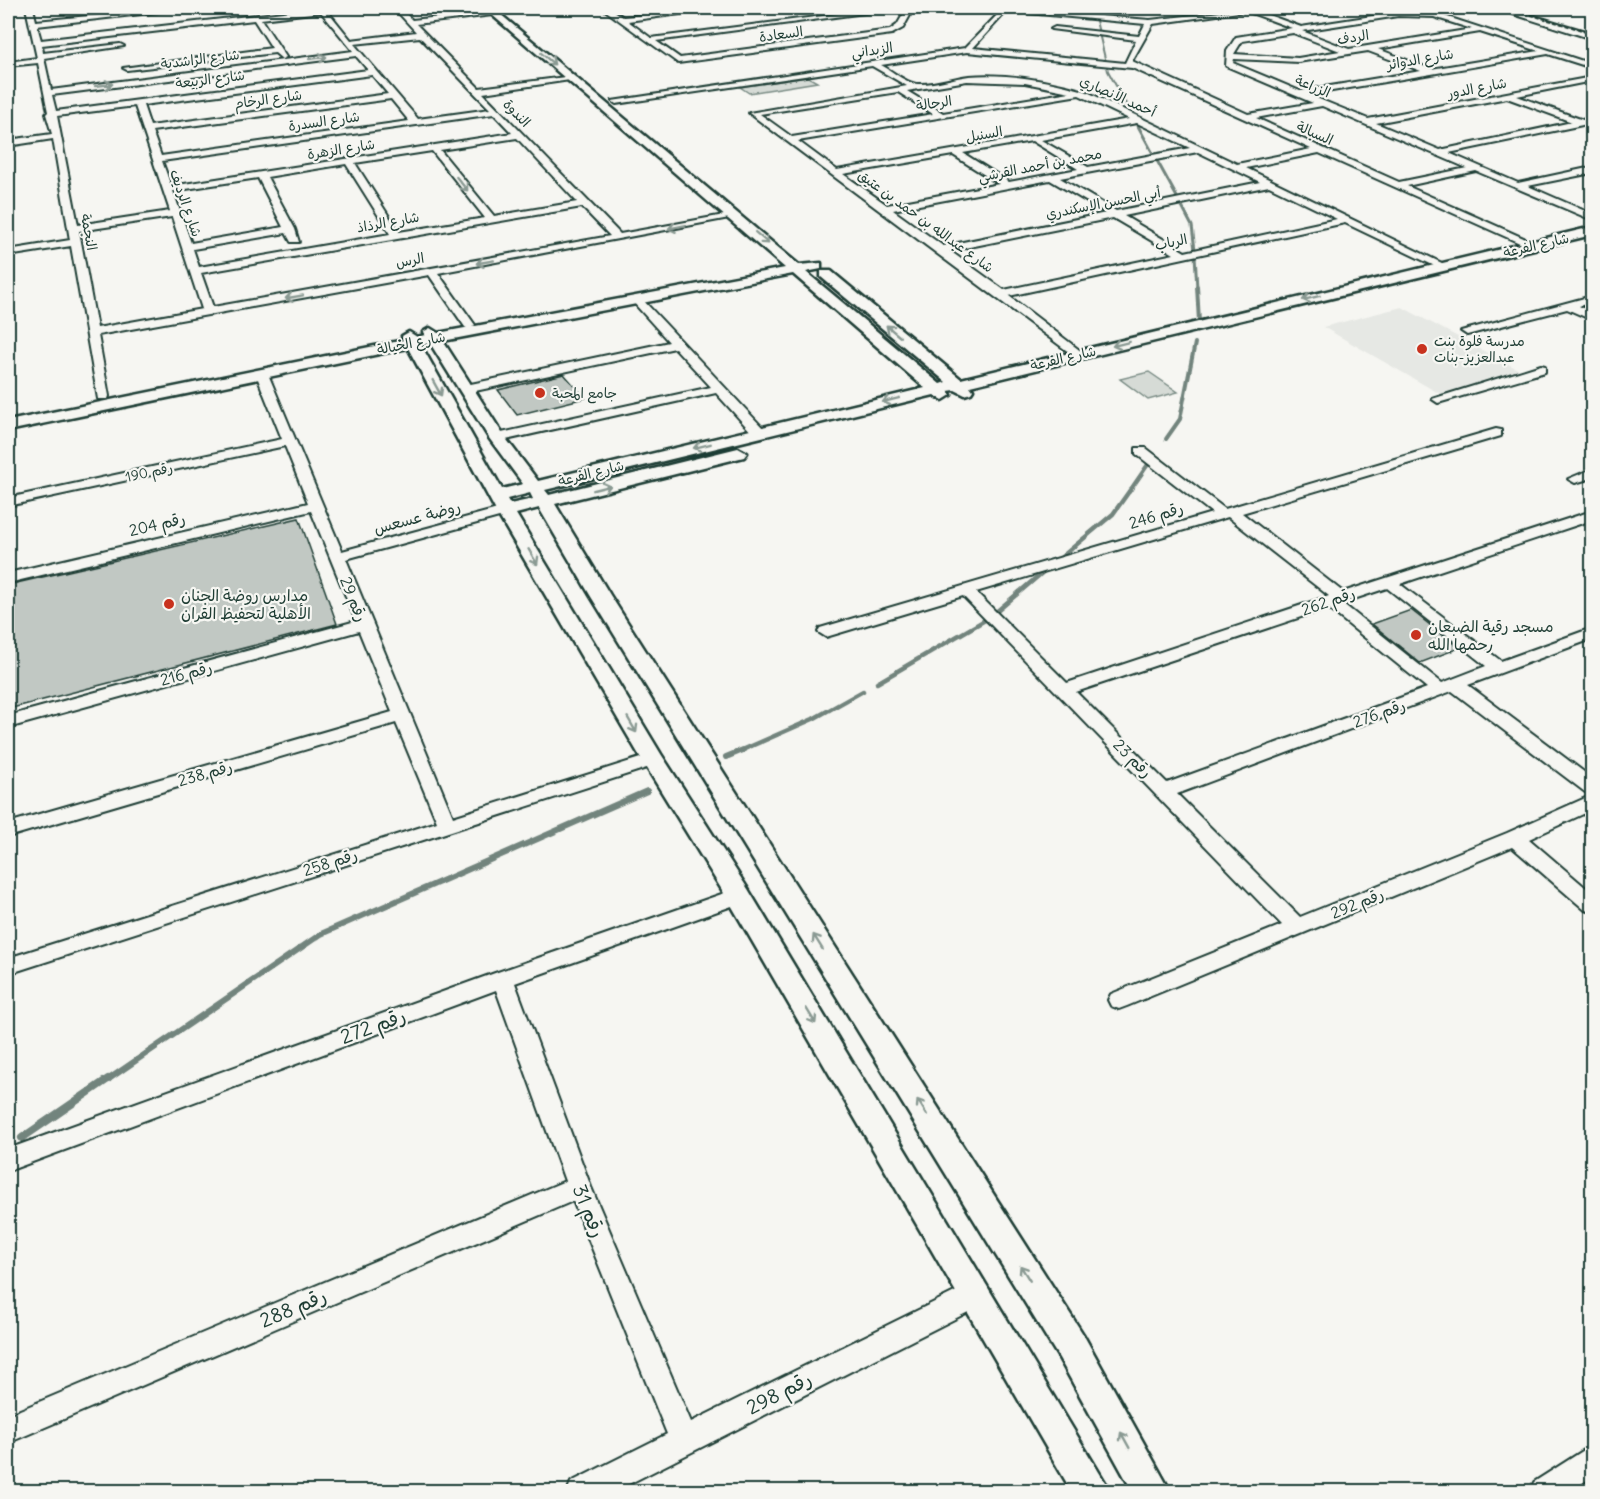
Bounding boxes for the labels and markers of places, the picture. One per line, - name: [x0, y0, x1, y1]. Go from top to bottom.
- place label: مدرسة فلوة بنت عبدالعزيز-بنات: [1434, 332, 1525, 366]
- marker: مدرسة فلوة بنت عبدالعزيز-بنات: [1415, 342, 1429, 356]
- place label: جامع المحبة: [552, 384, 617, 404]
- marker: جامع المحبة: [533, 386, 547, 400]
- place label: مدارس روضة الجنان الأهلية لتحفيظ القران: [181, 585, 311, 623]
- marker: مدارس روضة الجنان الأهلية لتحفيظ القران: [162, 597, 176, 611]
- place label: مسجد رقية الضبعان رحمها الله: [1428, 616, 1554, 654]
- marker: مسجد رقية الضبعان رحمها الله: [1409, 628, 1423, 642]

